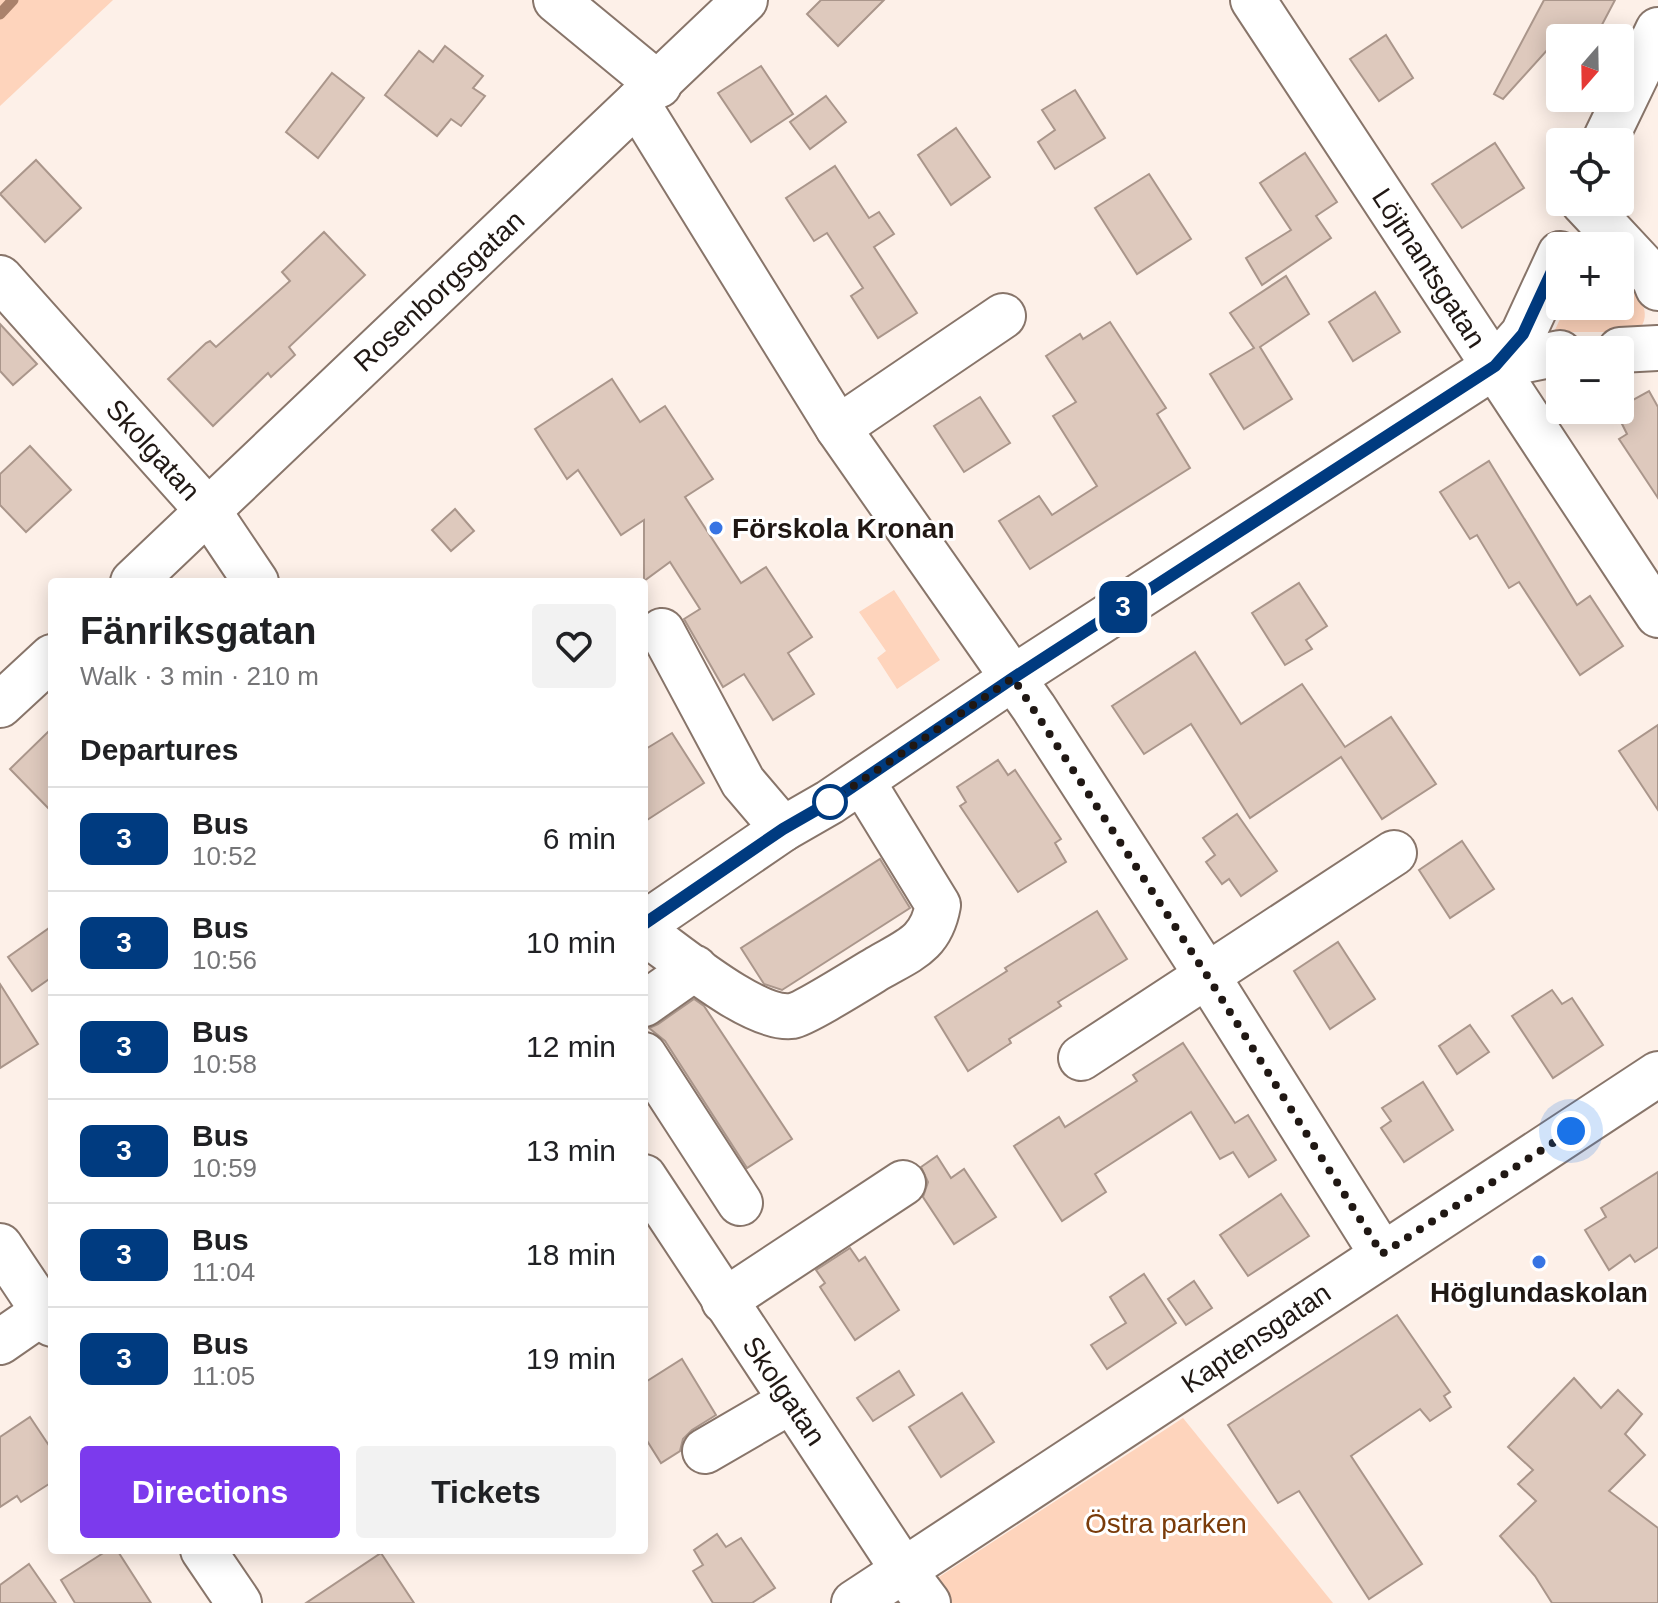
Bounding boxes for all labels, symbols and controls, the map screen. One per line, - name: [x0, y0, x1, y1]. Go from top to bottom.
- north arrow: [1546, 24, 1634, 112]
- map controls: [1546, 24, 1634, 424]
- button: locate: [1546, 128, 1634, 216]
- street label: Löjtnantsgatan: [1366, 183, 1492, 353]
- street label: Rosenborgsgatan: [348, 204, 530, 378]
- button: +: [1546, 232, 1634, 320]
- button: −: [1546, 336, 1634, 424]
- street label: Skolgatan: [100, 393, 206, 507]
- place label: Förskola Kronan: [732, 513, 954, 544]
- marker: Förskola Kronan: [707, 519, 725, 537]
- line badge: 3: [1097, 581, 1149, 633]
- text: 3: [1115, 591, 1131, 622]
- button: heart: [532, 604, 616, 688]
- text: Fänriksgatan: [80, 610, 317, 652]
- text: Walk · 3 min · 210 m: [80, 661, 319, 691]
- text: Departures: [80, 733, 238, 766]
- unlabelled marker: [813, 785, 847, 819]
- text: Bus: [192, 807, 249, 840]
- text: 6 min: [543, 822, 616, 855]
- text: 3: [116, 823, 132, 854]
- text: 10:52: [192, 841, 257, 871]
- text: Bus: [192, 911, 249, 944]
- text: 10 min: [526, 926, 616, 959]
- text: 3: [116, 927, 132, 958]
- text: 10:56: [192, 945, 257, 975]
- text: Bus: [192, 1015, 249, 1048]
- text: 12 min: [526, 1030, 616, 1063]
- text: 3: [116, 1031, 132, 1062]
- text: 10:58: [192, 1049, 257, 1079]
- your location: [1551, 1111, 1591, 1151]
- text: Bus: [192, 1119, 249, 1152]
- text: 13 min: [526, 1134, 616, 1167]
- text: 3: [116, 1135, 132, 1166]
- text: 10:59: [192, 1153, 257, 1183]
- text: Bus: [192, 1223, 249, 1256]
- text: 18 min: [526, 1238, 616, 1271]
- text: 3: [116, 1239, 132, 1270]
- marker: Höglundaskolan: [1530, 1253, 1548, 1271]
- text: 11:04: [192, 1257, 255, 1287]
- street label: Kaptensgatan: [1176, 1277, 1336, 1399]
- place label: Höglundaskolan: [1430, 1277, 1648, 1308]
- text: Bus: [192, 1327, 249, 1360]
- street label: Skolgatan: [736, 1331, 832, 1451]
- text: 19 min: [526, 1342, 616, 1375]
- text: 3: [116, 1343, 132, 1374]
- text: 11:05: [192, 1361, 255, 1391]
- button: Directions: [80, 1446, 340, 1538]
- button: Tickets: [356, 1446, 616, 1538]
- park label: Östra parken: [1085, 1508, 1247, 1539]

